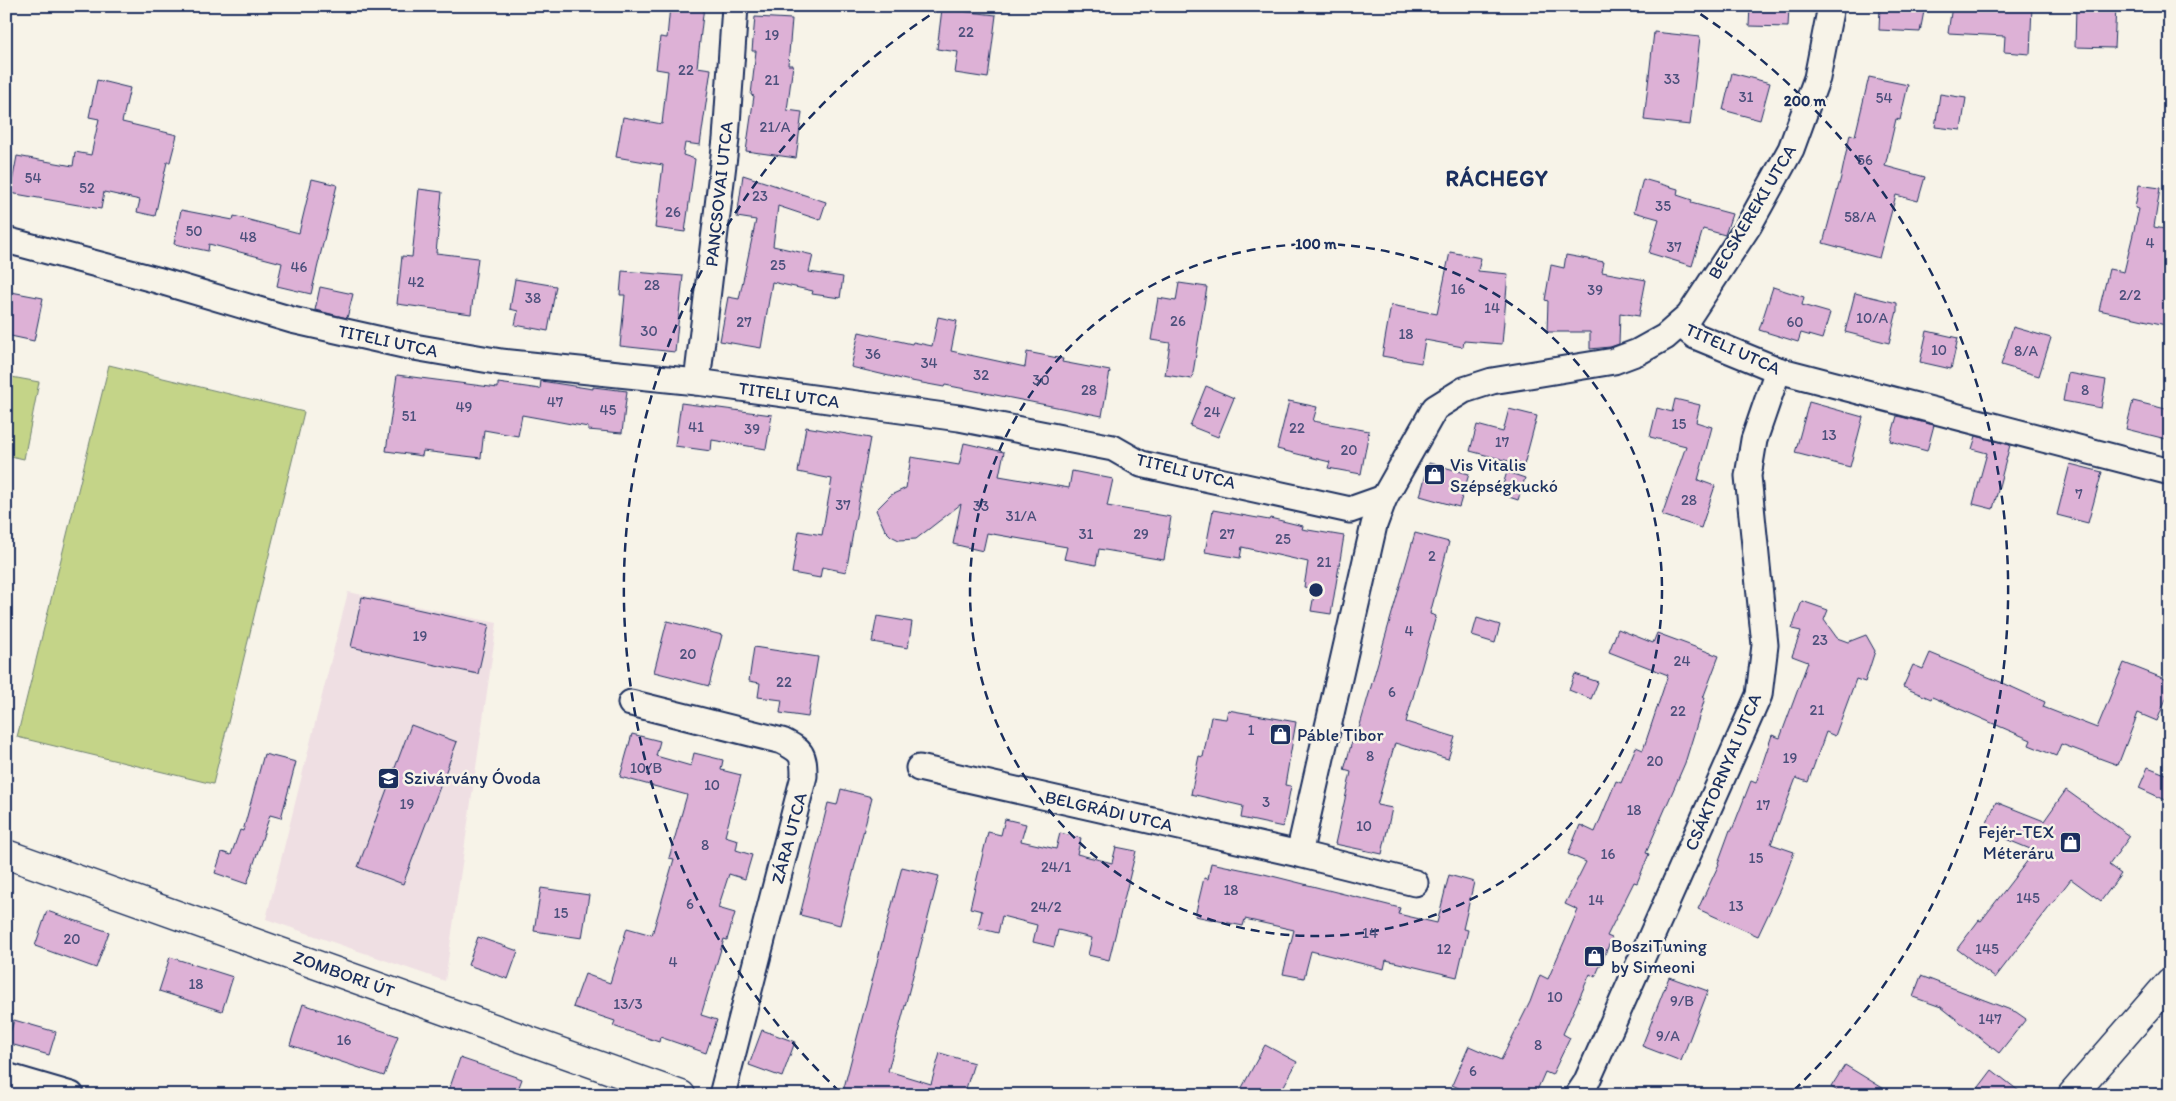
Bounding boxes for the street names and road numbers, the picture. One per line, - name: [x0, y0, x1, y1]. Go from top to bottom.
- street label: PANCSOVAI UTCA: [700, 120, 738, 268]
- street label: BECSKEREKI UTCA: [1703, 140, 1801, 283]
- street label: TITELI UTCA: [1682, 318, 1784, 380]
- street label: TITELI UTCA: [336, 320, 441, 362]
- street label: TITELI UTCA: [737, 377, 841, 413]
- street label: TITELI UTCA: [1134, 448, 1239, 494]
- street label: CSÁKTORNYAI UTCA: [1680, 690, 1766, 854]
- street label: BELGRÁDI UTCA: [1043, 786, 1176, 837]
- street label: ZÁRA UTCA: [766, 789, 812, 886]
- street label: ZOMBORI ÚT: [290, 946, 398, 1002]

